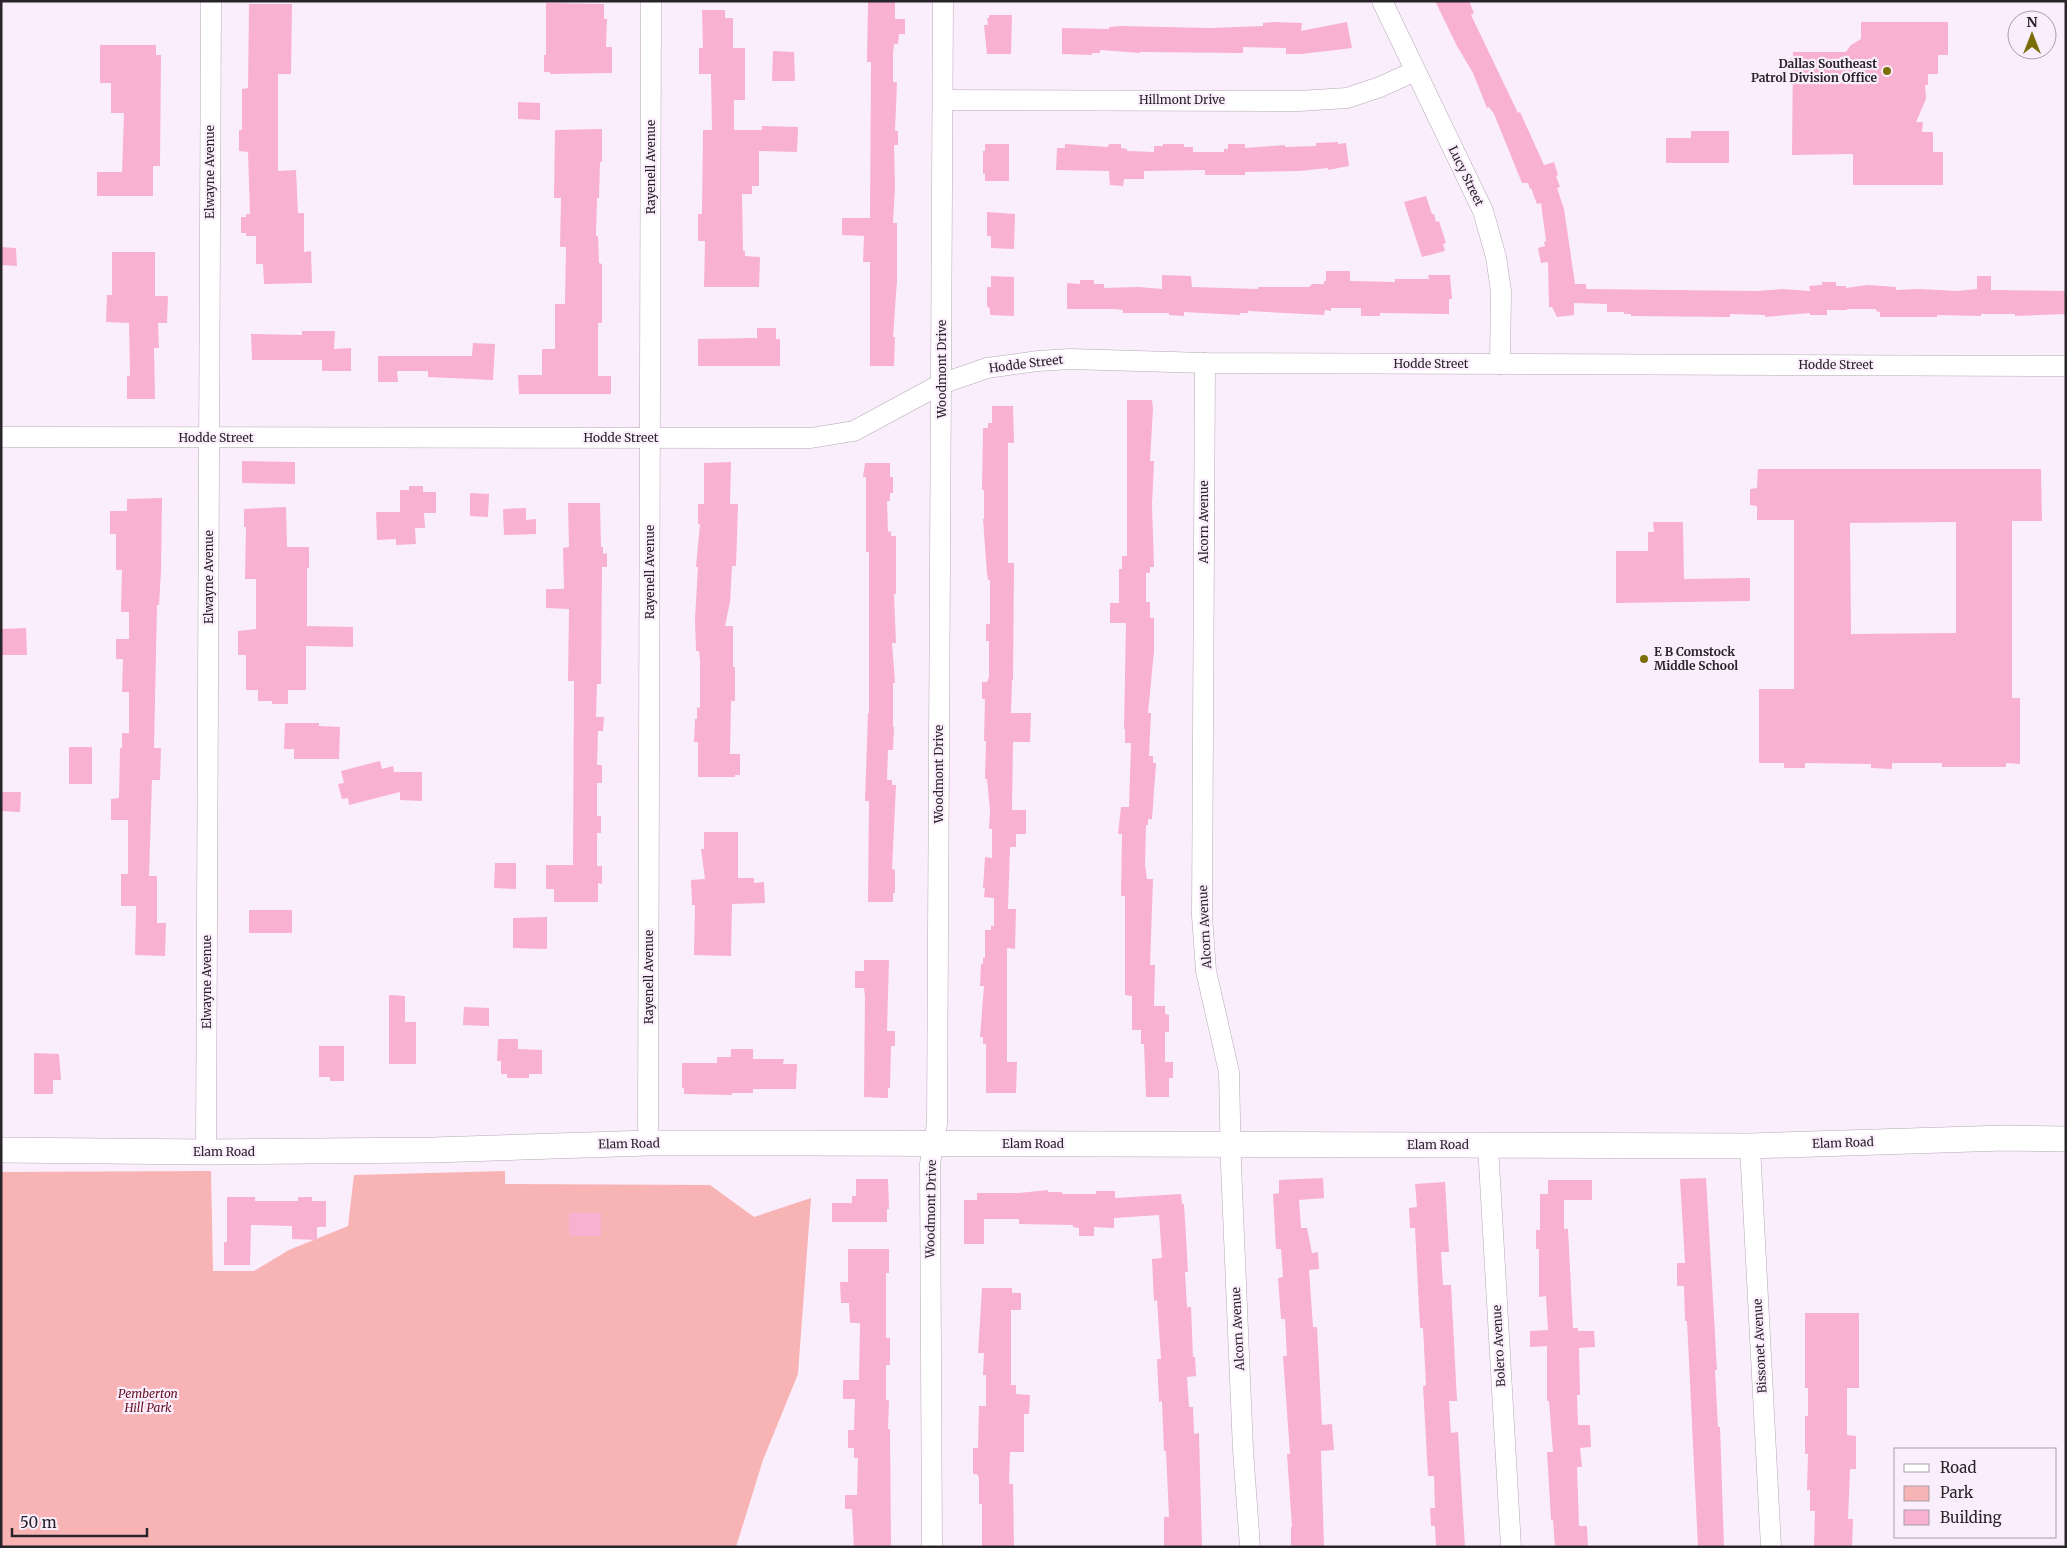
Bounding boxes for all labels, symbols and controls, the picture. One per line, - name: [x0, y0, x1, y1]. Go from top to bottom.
- north arrow: [2007, 10, 2057, 60]
- text: N: [2026, 13, 2038, 31]
- place label: Dallas Southeast Patrol Division Office: [1751, 56, 1877, 85]
- marker: Dallas Southeast Patrol Division Office: [1881, 65, 1893, 77]
- street label: Hillmont Drive: [1139, 92, 1225, 107]
- street label: Rayenell Avenue: [643, 120, 658, 214]
- street label: Elwayne Avenue: [202, 125, 217, 219]
- street label: Lucy Street: [1445, 143, 1488, 209]
- street label: Woodmont Drive: [934, 320, 949, 419]
- street label: Hodde Street: [988, 351, 1064, 376]
- street label: Hodde Street: [1394, 356, 1469, 371]
- street label: Hodde Street: [1799, 357, 1874, 372]
- street label: Hodde Street: [179, 430, 254, 445]
- street label: Hodde Street: [584, 430, 659, 445]
- street label: Alcorn Avenue: [1196, 480, 1211, 565]
- street label: Rayenell Avenue: [642, 525, 657, 619]
- street label: Elwayne Avenue: [201, 530, 216, 624]
- place label: E B Comstock Middle School: [1654, 644, 1738, 673]
- marker: E B Comstock Middle School: [1638, 653, 1650, 665]
- street label: Woodmont Drive: [931, 725, 946, 824]
- street label: Alcorn Avenue: [1195, 885, 1214, 970]
- street label: Rayenell Avenue: [641, 930, 656, 1024]
- street label: Elwayne Avenue: [199, 935, 214, 1029]
- street label: Elam Road: [1812, 1134, 1874, 1151]
- street label: Elam Road: [598, 1135, 660, 1152]
- street label: Elam Road: [1002, 1136, 1064, 1151]
- street label: Elam Road: [1407, 1137, 1469, 1152]
- street label: Elam Road: [193, 1144, 255, 1159]
- street label: Woodmont Drive: [922, 1160, 939, 1259]
- street label: Alcorn Avenue: [1228, 1287, 1247, 1372]
- street label: Bissonet Avenue: [1750, 1298, 1769, 1394]
- street label: Bolero Avenue: [1489, 1305, 1508, 1387]
- park label: Pemberton Hill Park: [118, 1386, 178, 1415]
- legend: [1894, 1448, 2057, 1538]
- text: Road: [1940, 1458, 1976, 1477]
- text: Park: [1940, 1483, 1974, 1502]
- scale bar: [12, 1506, 148, 1538]
- text: Building: [1940, 1508, 2002, 1527]
- text: 50 m: [20, 1513, 57, 1532]

